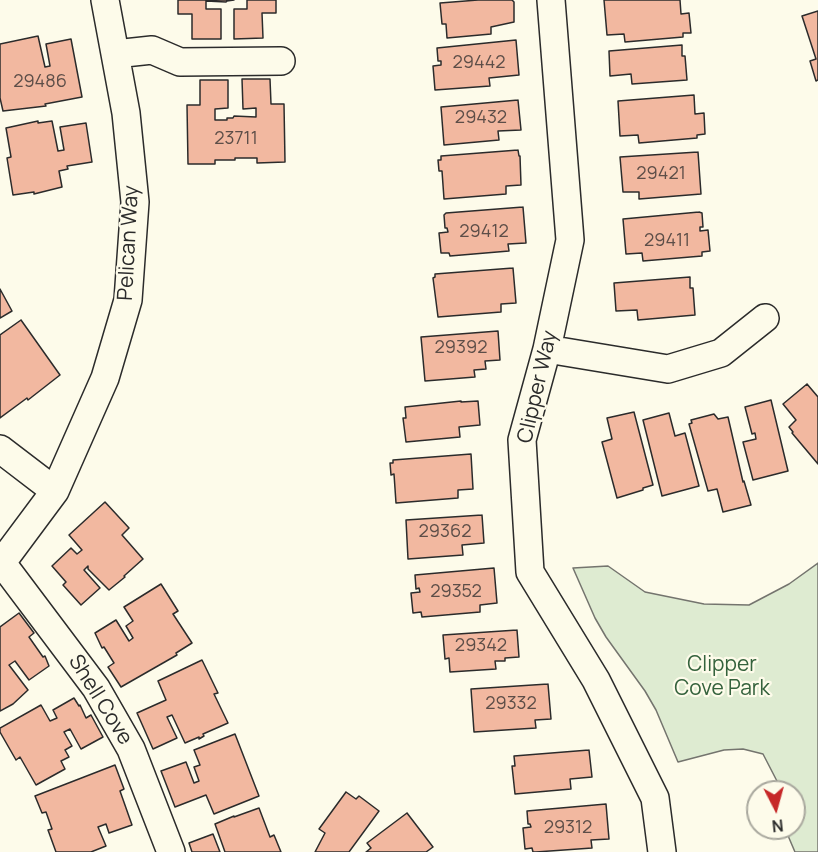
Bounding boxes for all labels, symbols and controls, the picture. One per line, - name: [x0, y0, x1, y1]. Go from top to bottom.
- house number: 29442: [452, 52, 506, 74]
- house number: 29486: [13, 71, 67, 93]
- house number: 29432: [455, 107, 507, 129]
- house number: 23711: [214, 128, 258, 150]
- house number: 29421: [636, 163, 686, 185]
- street label: Pelican Way: [113, 185, 145, 301]
- house number: 29412: [459, 221, 509, 243]
- house number: 29411: [644, 230, 690, 252]
- street label: Clipper Way: [513, 328, 563, 446]
- house number: 29392: [435, 337, 487, 359]
- house number: 29362: [419, 521, 471, 543]
- house number: 29352: [430, 581, 482, 603]
- house number: 29342: [455, 635, 507, 657]
- street label: Shell Cove: [62, 650, 138, 750]
- park label: Clipper Cove Park: [674, 652, 770, 702]
- house number: 29332: [485, 693, 537, 715]
- north arrow: [746, 780, 806, 840]
- text: N: [771, 814, 785, 837]
- house number: 29312: [544, 817, 592, 839]

